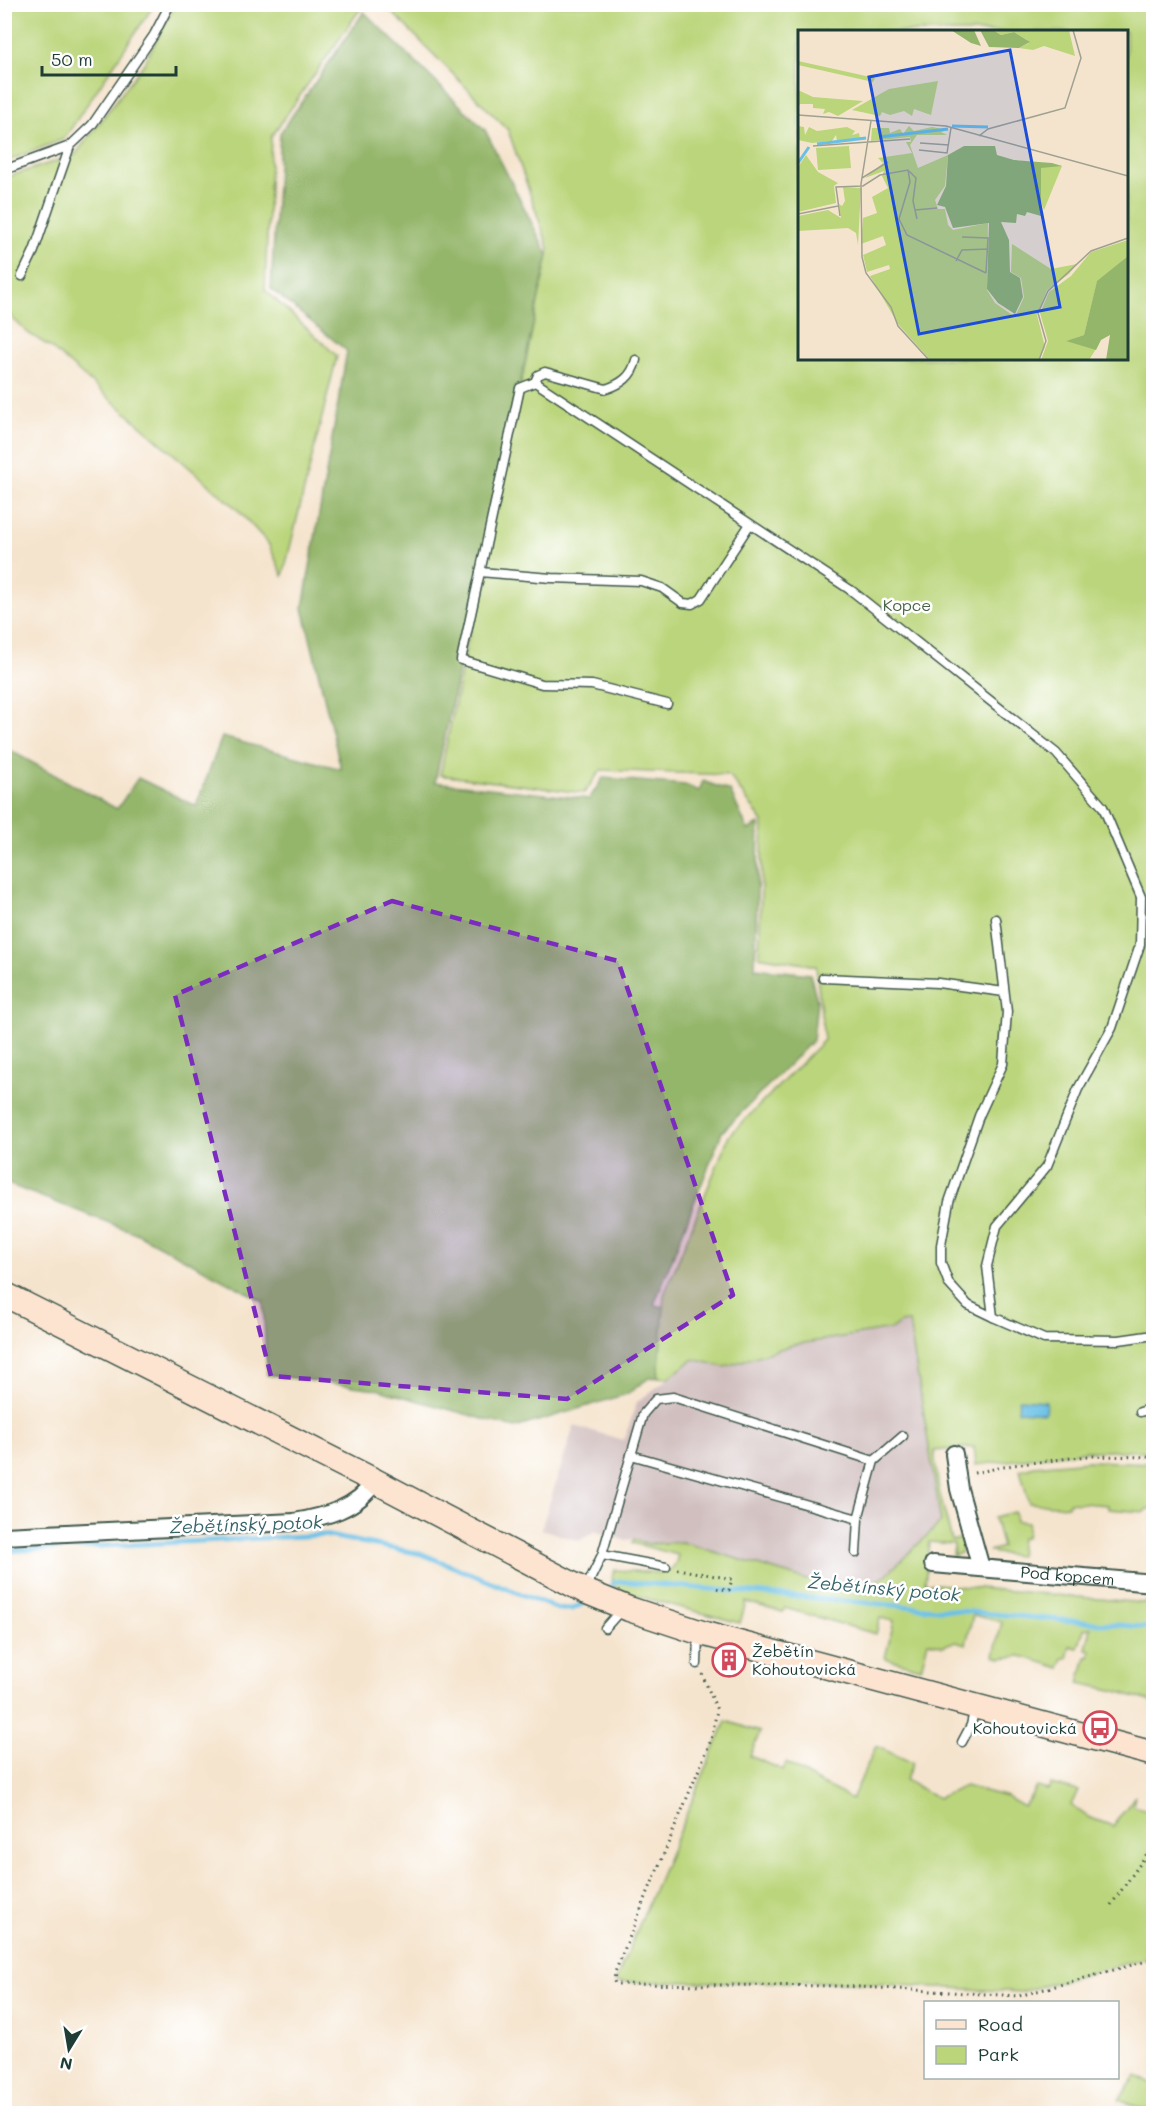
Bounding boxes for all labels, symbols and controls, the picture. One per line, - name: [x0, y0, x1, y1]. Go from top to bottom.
- inset map: [798, 30, 1128, 360]
- scale bar: [42, 39, 176, 77]
- text: 50 m: [51, 47, 93, 71]
- park label: Kopce: [883, 594, 931, 615]
- water label: Žebětínský potok: [169, 1509, 323, 1539]
- street label: Pod kopcem: [1020, 1561, 1116, 1590]
- water label: Žebětínský potok: [807, 1569, 962, 1607]
- place label: Žebětín Kohoutovická: [752, 1640, 856, 1679]
- building icon: Žebětín Kohoutovická: [711, 1642, 747, 1678]
- bus stop icon: Kohoutovická: [1082, 1710, 1118, 1746]
- place label: Kohoutovická: [973, 1717, 1077, 1738]
- legend: [924, 2001, 1119, 2079]
- text: Road: [978, 2012, 1023, 2036]
- north arrow: [39, 2019, 99, 2079]
- text: Park: [978, 2042, 1019, 2066]
- text: N: [58, 2053, 74, 2076]

